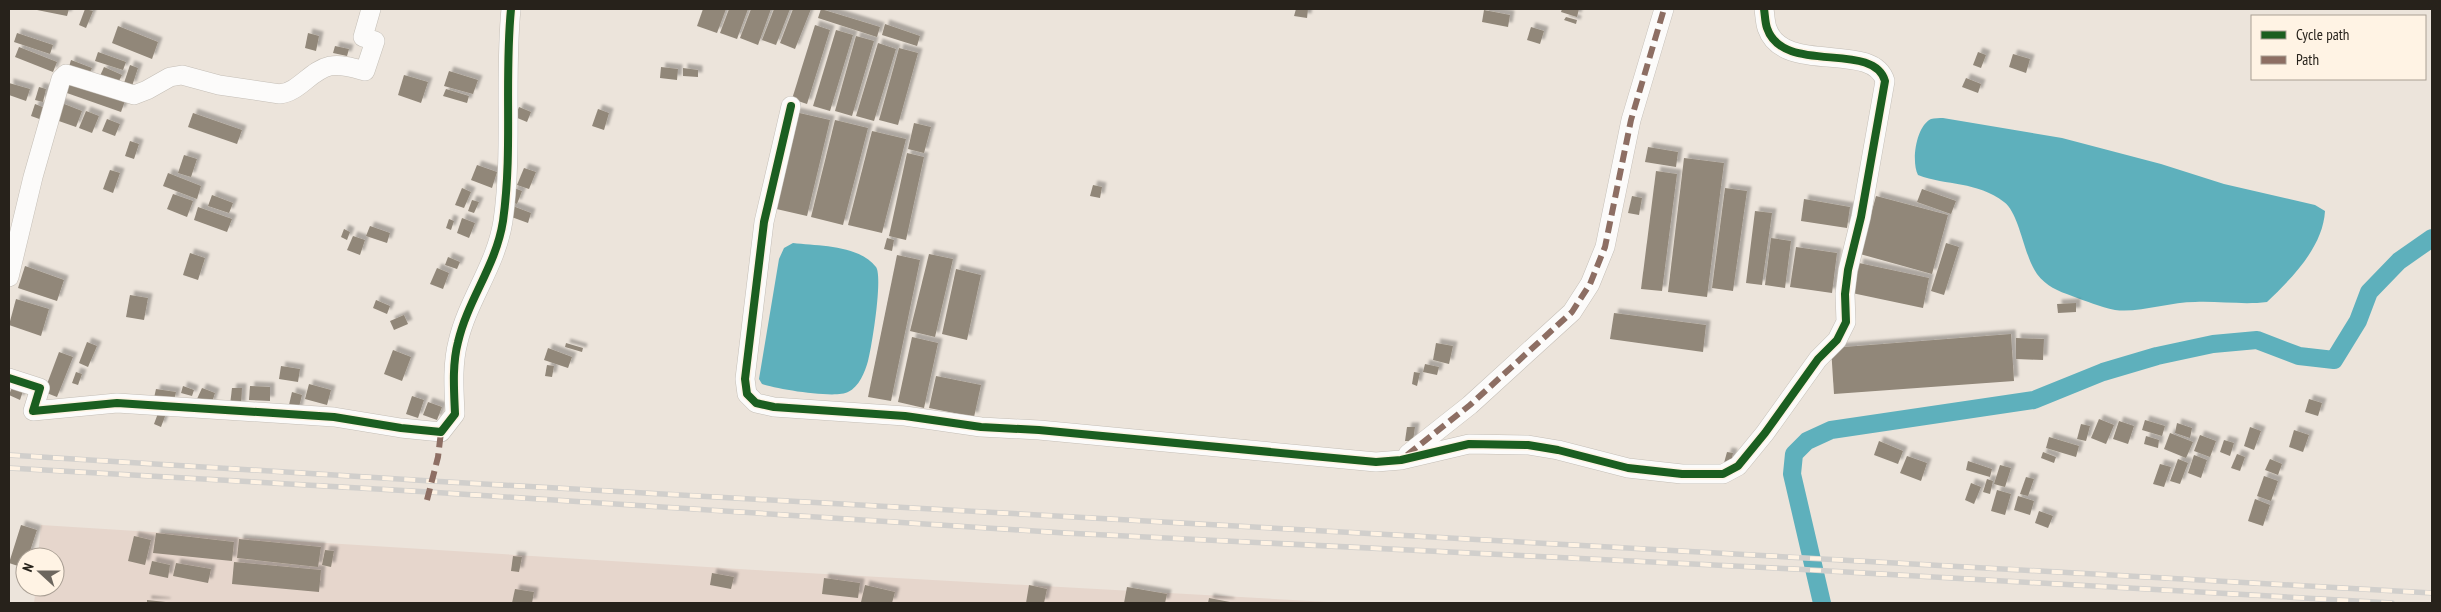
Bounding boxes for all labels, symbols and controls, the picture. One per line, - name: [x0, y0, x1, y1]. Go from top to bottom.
- legend: [2251, 15, 2426, 80]
- text: Cycle path: [2296, 25, 2349, 44]
- text: Path: [2296, 50, 2319, 69]
- north arrow: [15, 547, 65, 597]
- text: N: [18, 561, 38, 574]

